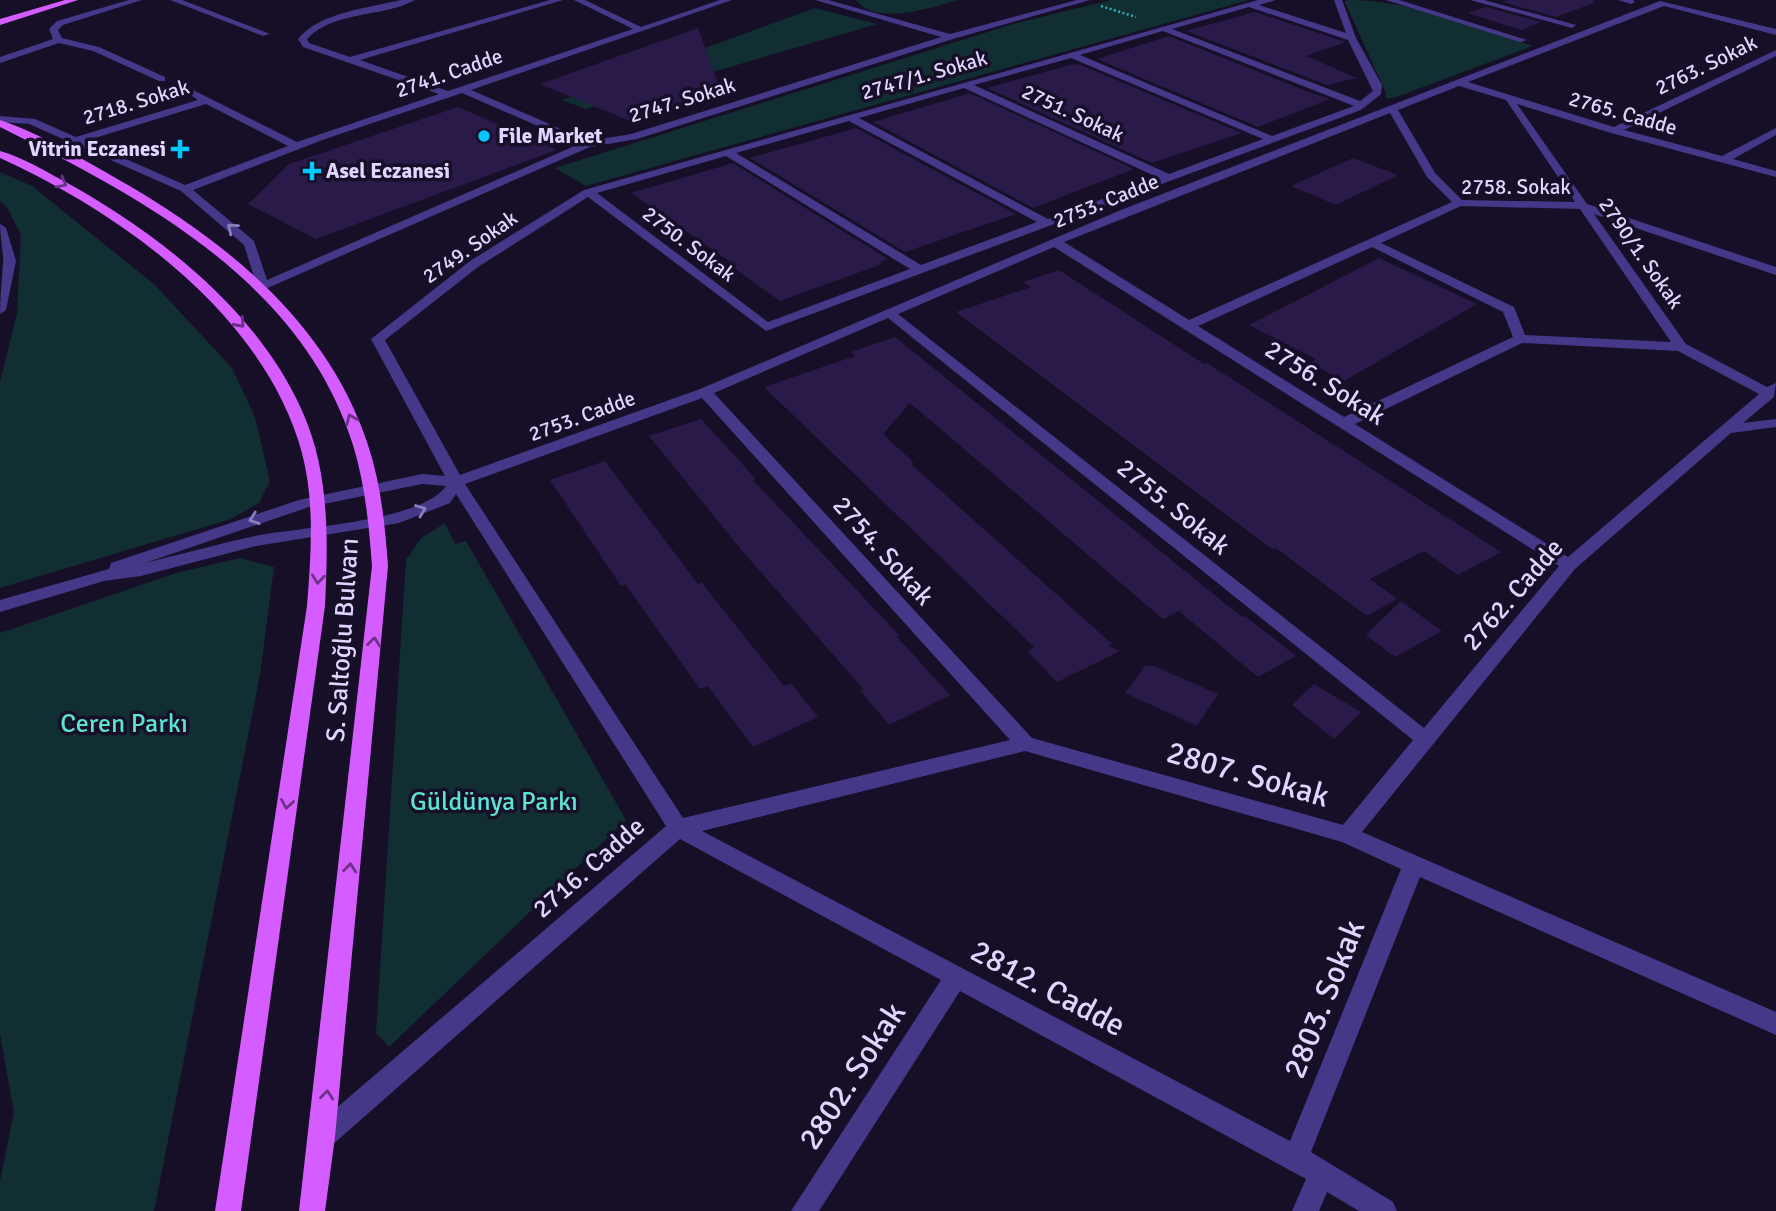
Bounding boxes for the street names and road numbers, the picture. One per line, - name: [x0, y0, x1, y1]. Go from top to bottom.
- street label: 2763. Sokak: [1651, 29, 1761, 101]
- street label: 2741. Cadde: [392, 43, 506, 103]
- street label: 2747/1. Sokak: [858, 44, 991, 105]
- street label: 2747. Sokak: [626, 71, 739, 128]
- street label: 2718. Sokak: [80, 73, 193, 130]
- street label: 2751. Sokak: [1018, 78, 1129, 148]
- street label: 2765. Cadde: [1566, 85, 1680, 141]
- street label: 2753. Cadde: [1049, 168, 1163, 234]
- street label: 2758. Sokak: [1461, 174, 1571, 200]
- street label: 2790/1. Sokak: [1593, 192, 1689, 314]
- street label: 2750. Sokak: [637, 201, 741, 288]
- street label: 2749. Sokak: [418, 205, 523, 289]
- street label: 2756. Sokak: [1259, 333, 1391, 433]
- street label: 2753. Cadde: [525, 385, 639, 447]
- street label: 2755. Sokak: [1110, 452, 1236, 562]
- street label: 2754. Sokak: [826, 490, 940, 612]
- street label: 2762. Cadde: [1456, 532, 1570, 658]
- street label: S. Saltoğlu Bulvarı: [320, 537, 366, 743]
- street label: 2807. Sokak: [1162, 732, 1334, 816]
- street label: 2716. Cadde: [526, 811, 652, 925]
- street label: 2803. Sokak: [1275, 914, 1373, 1084]
- street label: 2812. Cadde: [964, 931, 1132, 1045]
- street label: 2802. Sokak: [790, 995, 914, 1157]

